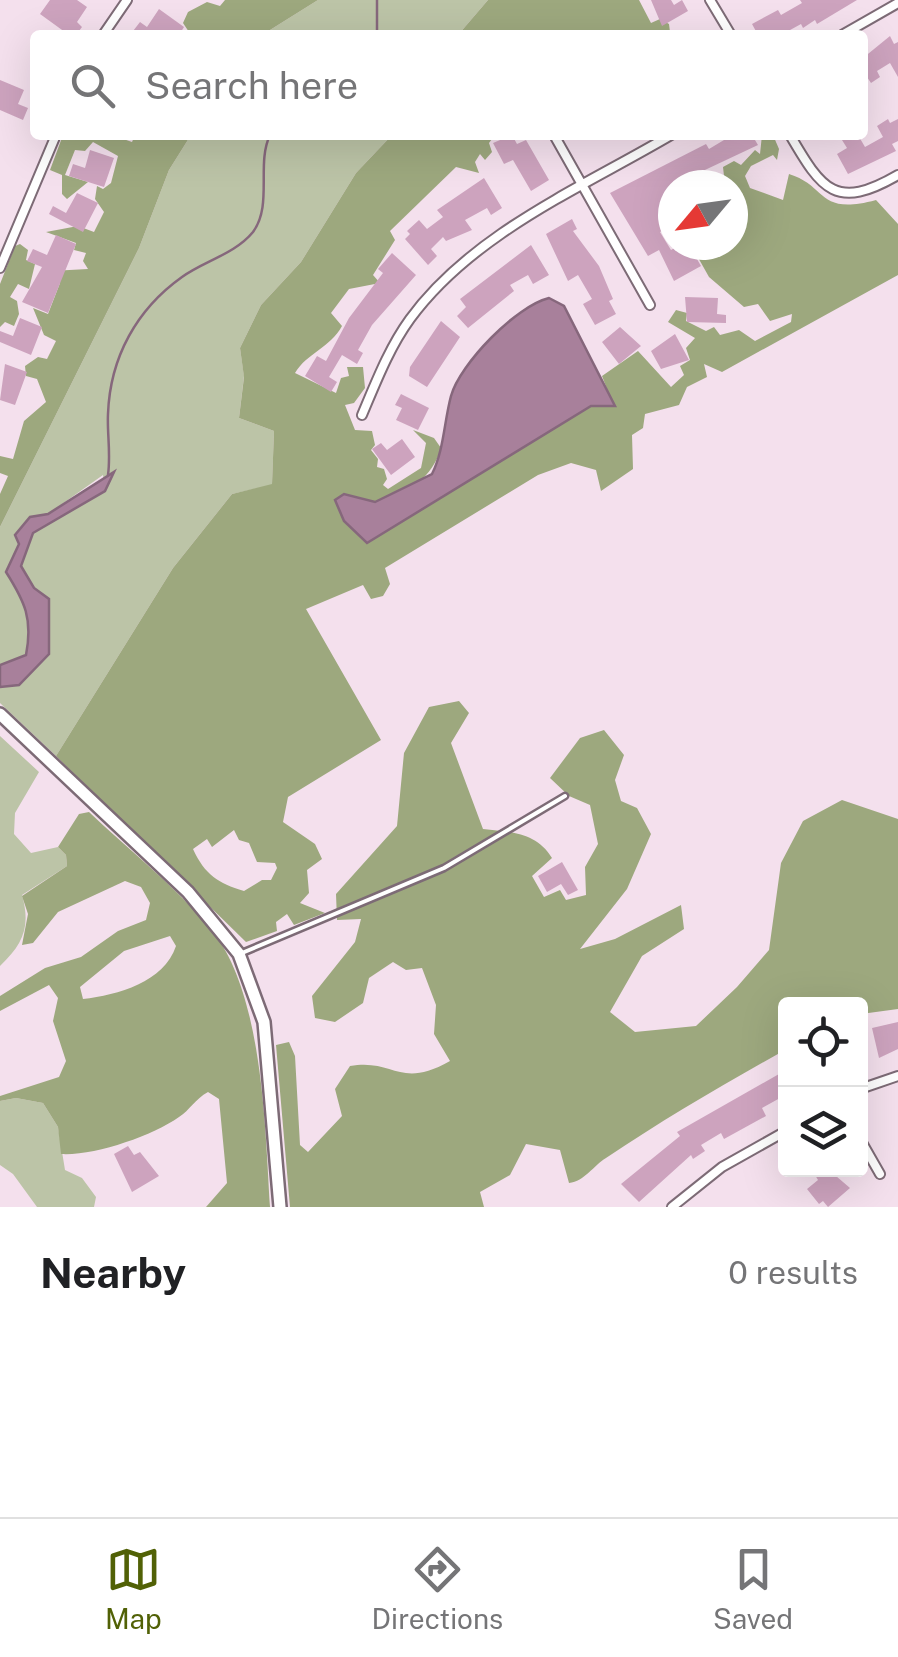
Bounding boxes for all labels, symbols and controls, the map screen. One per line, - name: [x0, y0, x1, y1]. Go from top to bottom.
- search box: [30, 30, 868, 140]
- icon: search: [65, 58, 120, 113]
- text: Search here: [145, 63, 358, 108]
- north arrow: [658, 170, 748, 260]
- map controls: [778, 997, 868, 1177]
- button: locate: [778, 997, 868, 1087]
- button: layers: [778, 1087, 868, 1177]
- text: Nearby: [40, 1248, 186, 1297]
- text: 0 results: [728, 1254, 858, 1291]
- tab: Map: [105, 1542, 162, 1635]
- tab: Directions: [372, 1542, 503, 1635]
- tab: Saved: [713, 1542, 793, 1635]

